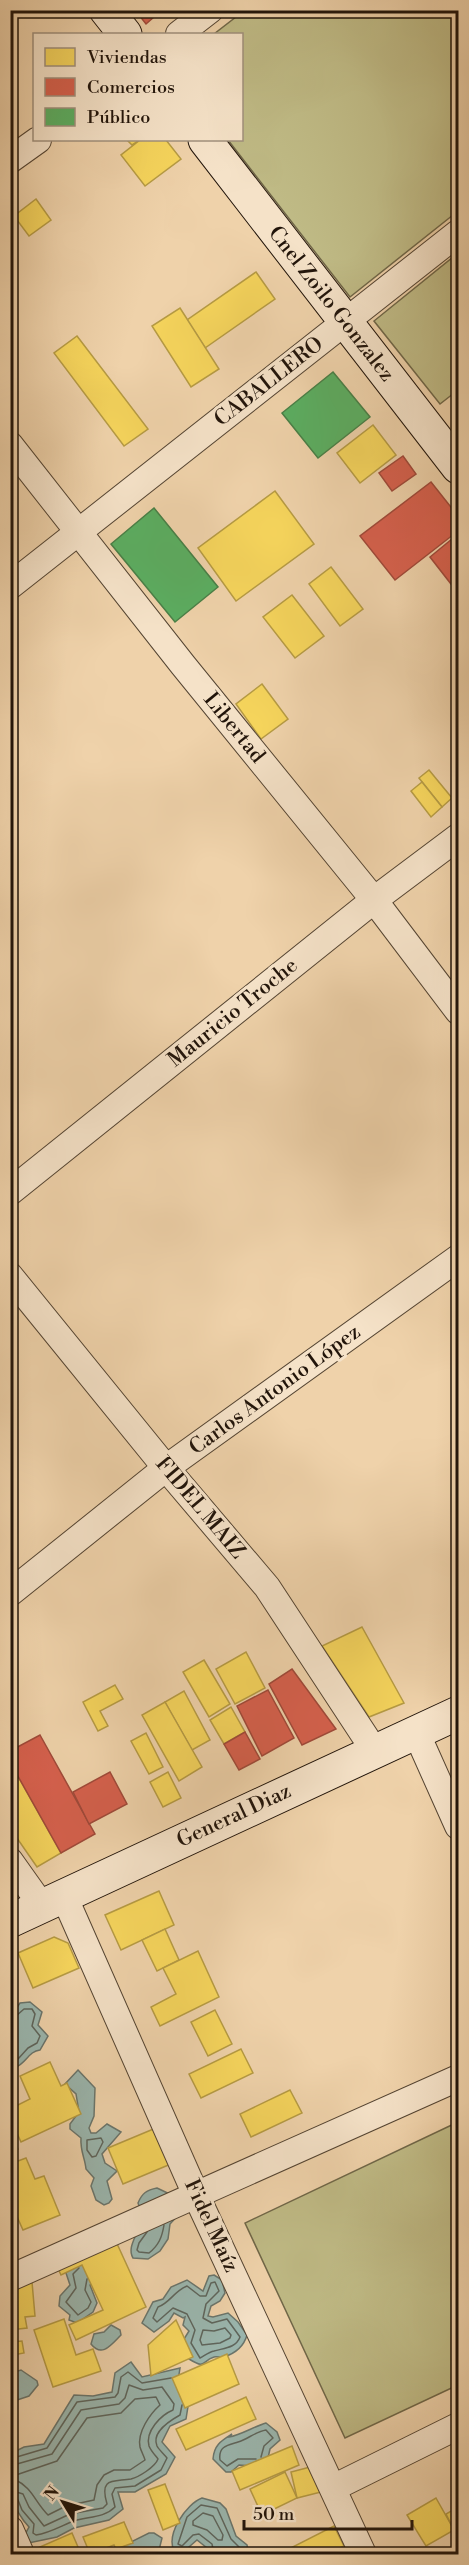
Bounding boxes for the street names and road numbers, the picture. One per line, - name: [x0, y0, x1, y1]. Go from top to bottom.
- street label: Cnel Zoilo Gonzalez: [262, 221, 400, 387]
- street label: CABALLERO: [209, 331, 329, 433]
- street label: Libertad: [198, 687, 270, 769]
- street label: Mauricio Troche: [163, 953, 303, 1073]
- street label: Carlos Antonio López: [184, 1319, 366, 1461]
- street label: FIDEL MAIZ: [150, 1452, 250, 1564]
- street label: General Diaz: [173, 1778, 295, 1854]
- street label: Fidel Maíz: [178, 2175, 244, 2277]

